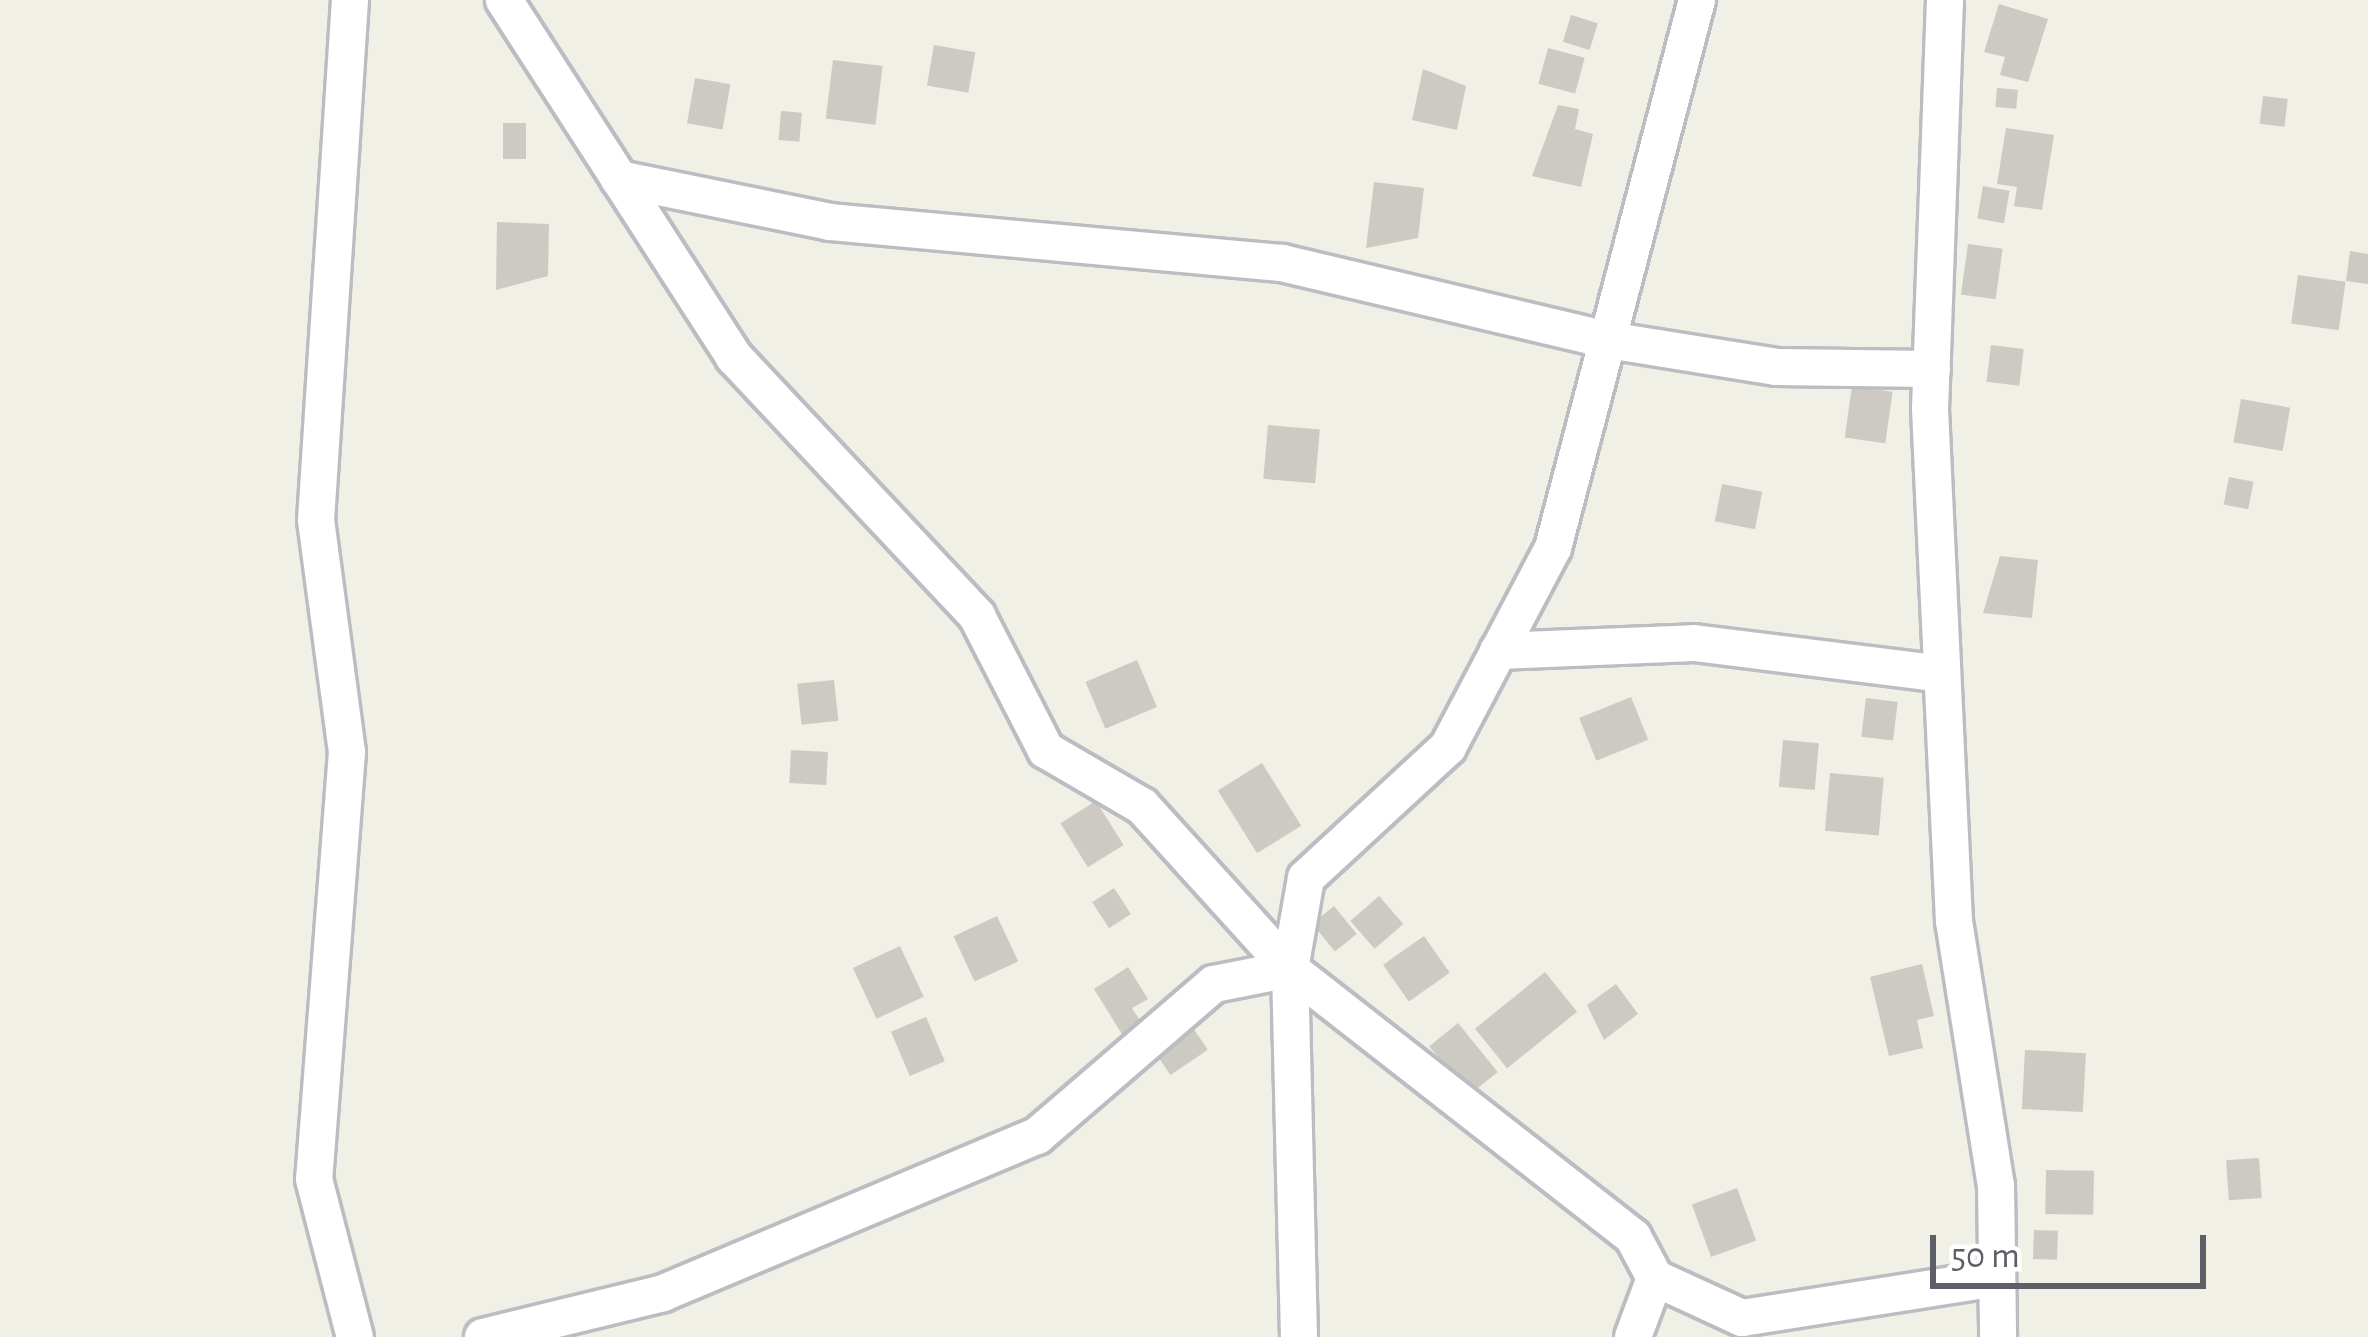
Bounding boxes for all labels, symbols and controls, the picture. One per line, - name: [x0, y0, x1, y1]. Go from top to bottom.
- scale bar: [1936, 1211, 2212, 1285]
- text: 50 m: [1951, 1238, 2020, 1274]

